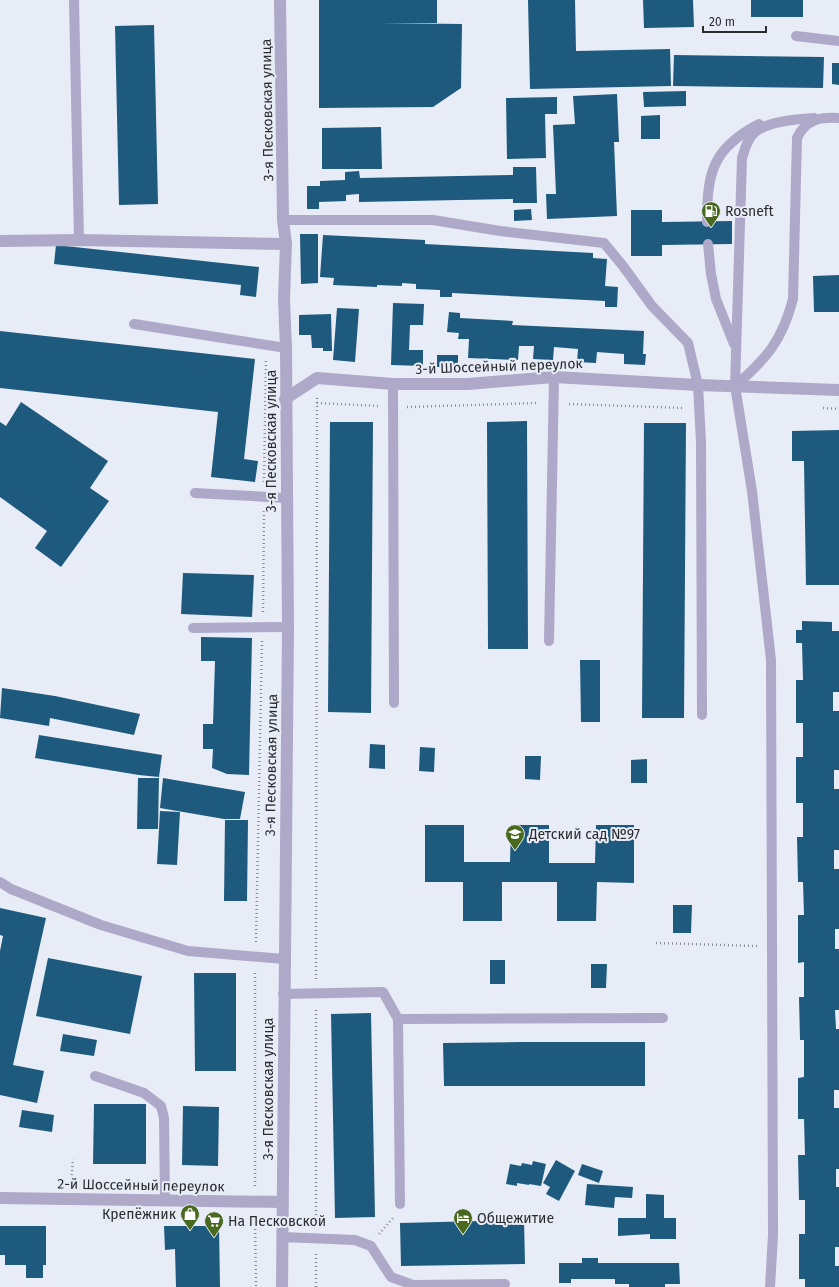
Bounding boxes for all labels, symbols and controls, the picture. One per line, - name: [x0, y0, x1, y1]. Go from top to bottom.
- scale bar: [703, 8, 766, 34]
- text: 20 m: [709, 15, 735, 29]
- street label: 3-я Песковская улица: [258, 39, 277, 181]
- fuel station icon: Rosneft: [700, 200, 722, 228]
- place label: Rosneft: [725, 203, 774, 220]
- street label: 3-й Шоссейный переулок: [415, 355, 584, 378]
- street label: 3-я Песковская улица: [263, 370, 280, 512]
- street label: 3-я Песковская улица: [262, 694, 281, 836]
- school or university icon: Детский сад №97: [504, 823, 526, 851]
- place label: Детский сад №97: [528, 826, 640, 843]
- street label: 3-я Песковская улица: [260, 1018, 277, 1160]
- street label: 2-й Шоссейный переулок: [57, 1176, 226, 1195]
- shop icon: Крепёжник: [179, 1203, 201, 1231]
- place label: Крепёжник: [102, 1206, 177, 1223]
- hotel icon: Общежитие: [452, 1207, 474, 1235]
- supermarket icon: На Песковской: [203, 1210, 225, 1238]
- place label: Общежитие: [477, 1210, 554, 1227]
- place label: На Песковской: [228, 1213, 326, 1230]

